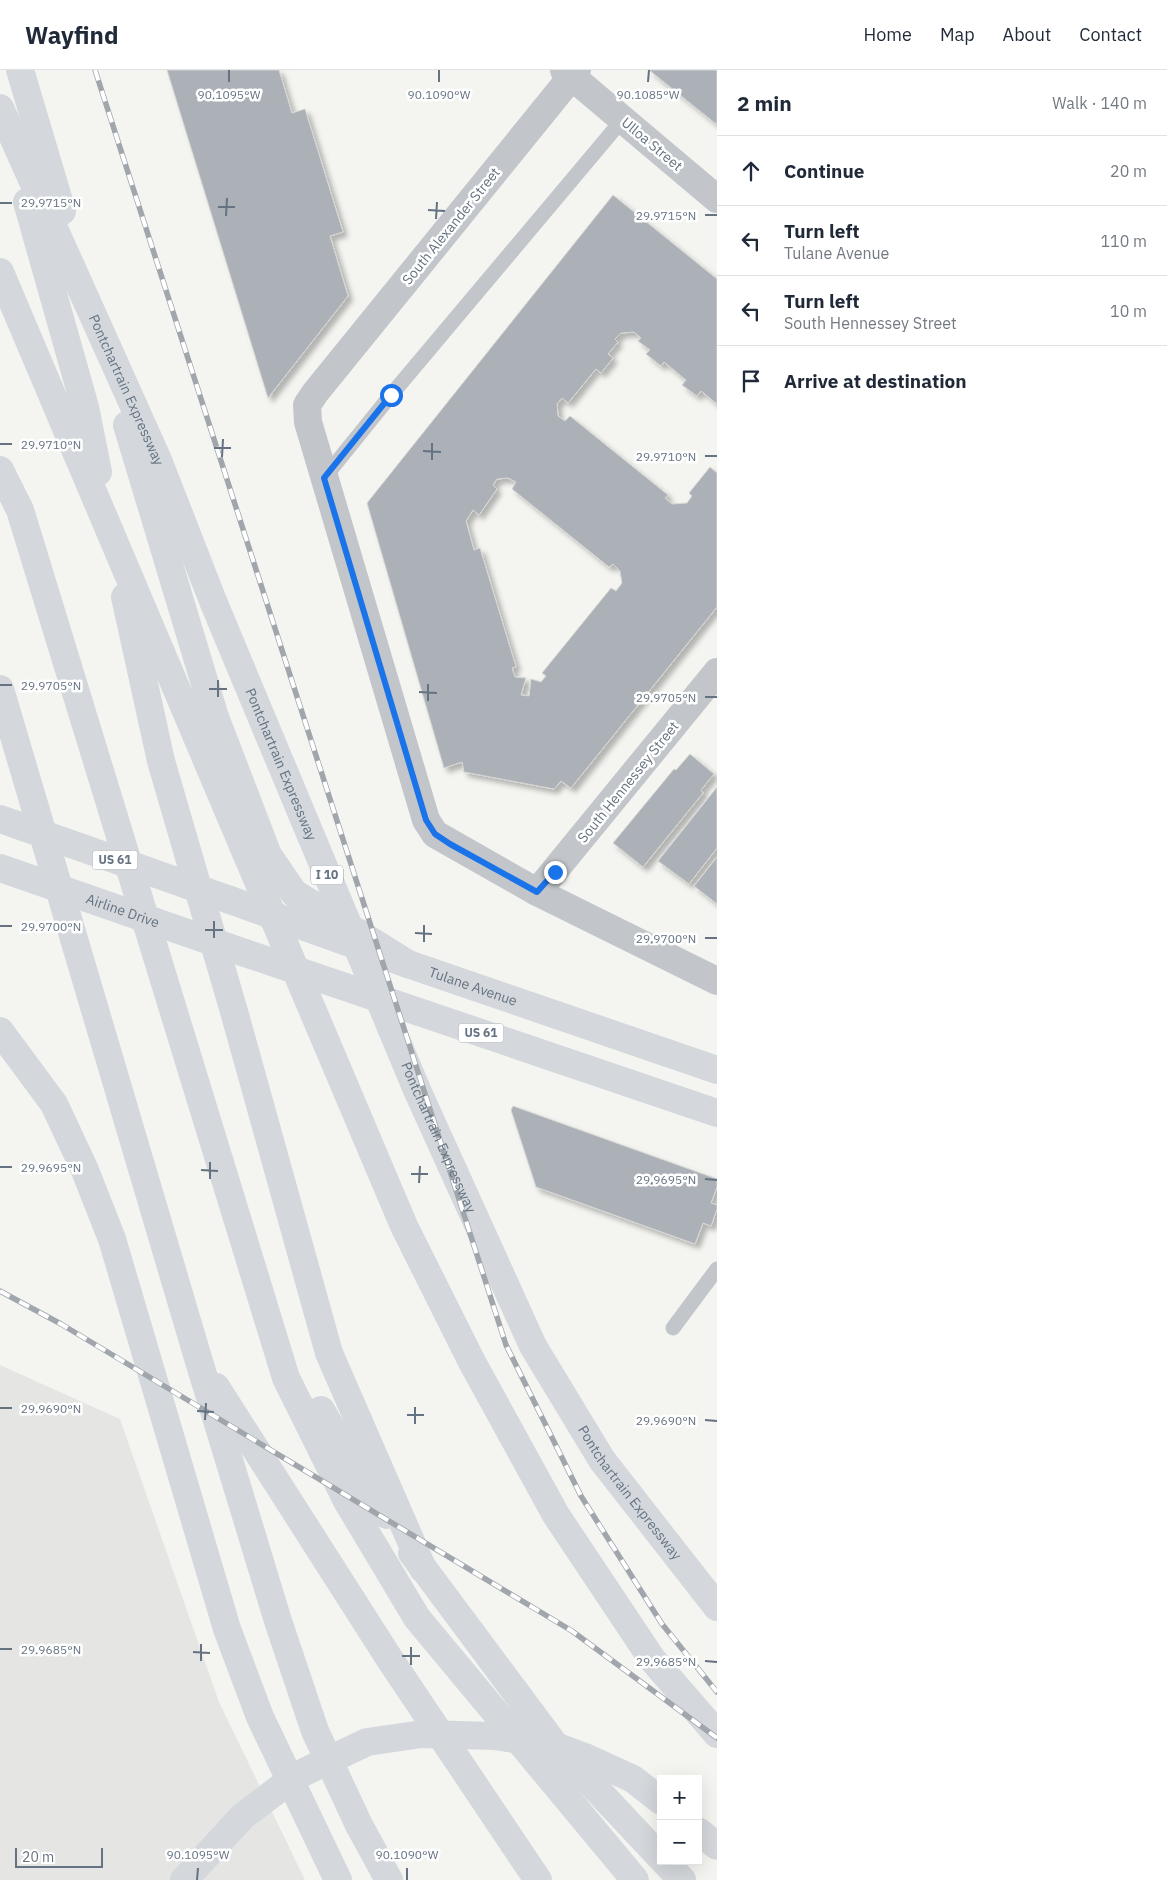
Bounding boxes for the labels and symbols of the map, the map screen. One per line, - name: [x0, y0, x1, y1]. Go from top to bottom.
- text: 90.1095°W: [198, 87, 261, 102]
- text: 90.1090°W: [408, 87, 471, 102]
- text: 90.1085°W: [617, 87, 680, 102]
- street label: Ulloa Street: [618, 113, 686, 175]
- street label: South Alexander Street: [398, 164, 504, 288]
- text: 29.9715°N: [21, 195, 81, 210]
- text: 29.9715°N: [636, 208, 696, 223]
- street label: Pontchartrain Expressway: [85, 312, 168, 468]
- route start: [380, 384, 403, 407]
- text: 29.9710°N: [21, 437, 81, 452]
- text: 29.9710°N: [636, 449, 696, 464]
- text: 29.9705°N: [21, 678, 81, 693]
- street label: Pontchartrain Expressway: [241, 685, 321, 843]
- text: 29.9705°N: [636, 690, 696, 705]
- street label: South Hennessey Street: [573, 718, 683, 846]
- road number: US 61: [92, 850, 138, 870]
- route end: [544, 861, 567, 884]
- road number: I 10: [311, 866, 343, 884]
- street label: Airline Drive: [84, 890, 162, 932]
- text: 29.9700°N: [21, 919, 81, 934]
- text: 29.9700°N: [636, 931, 696, 946]
- street label: Tulane Avenue: [427, 963, 520, 1010]
- road number: US 61: [458, 1024, 504, 1042]
- street label: Pontchartrain Expressway: [397, 1059, 480, 1216]
- text: 29.9695°N: [21, 1160, 81, 1175]
- text: 29.9695°N: [636, 1172, 696, 1187]
- text: 29.9690°N: [21, 1401, 81, 1416]
- text: 29.9690°N: [636, 1413, 696, 1428]
- street label: Pontchartrain Expressway: [574, 1422, 686, 1564]
- text: 29.9685°N: [21, 1642, 81, 1657]
- text: 29.9685°N: [636, 1654, 696, 1669]
- scale bar: [15, 1845, 102, 1868]
- text: 90.1095°W: [167, 1847, 230, 1862]
- text: 90.1090°W: [376, 1847, 439, 1862]

